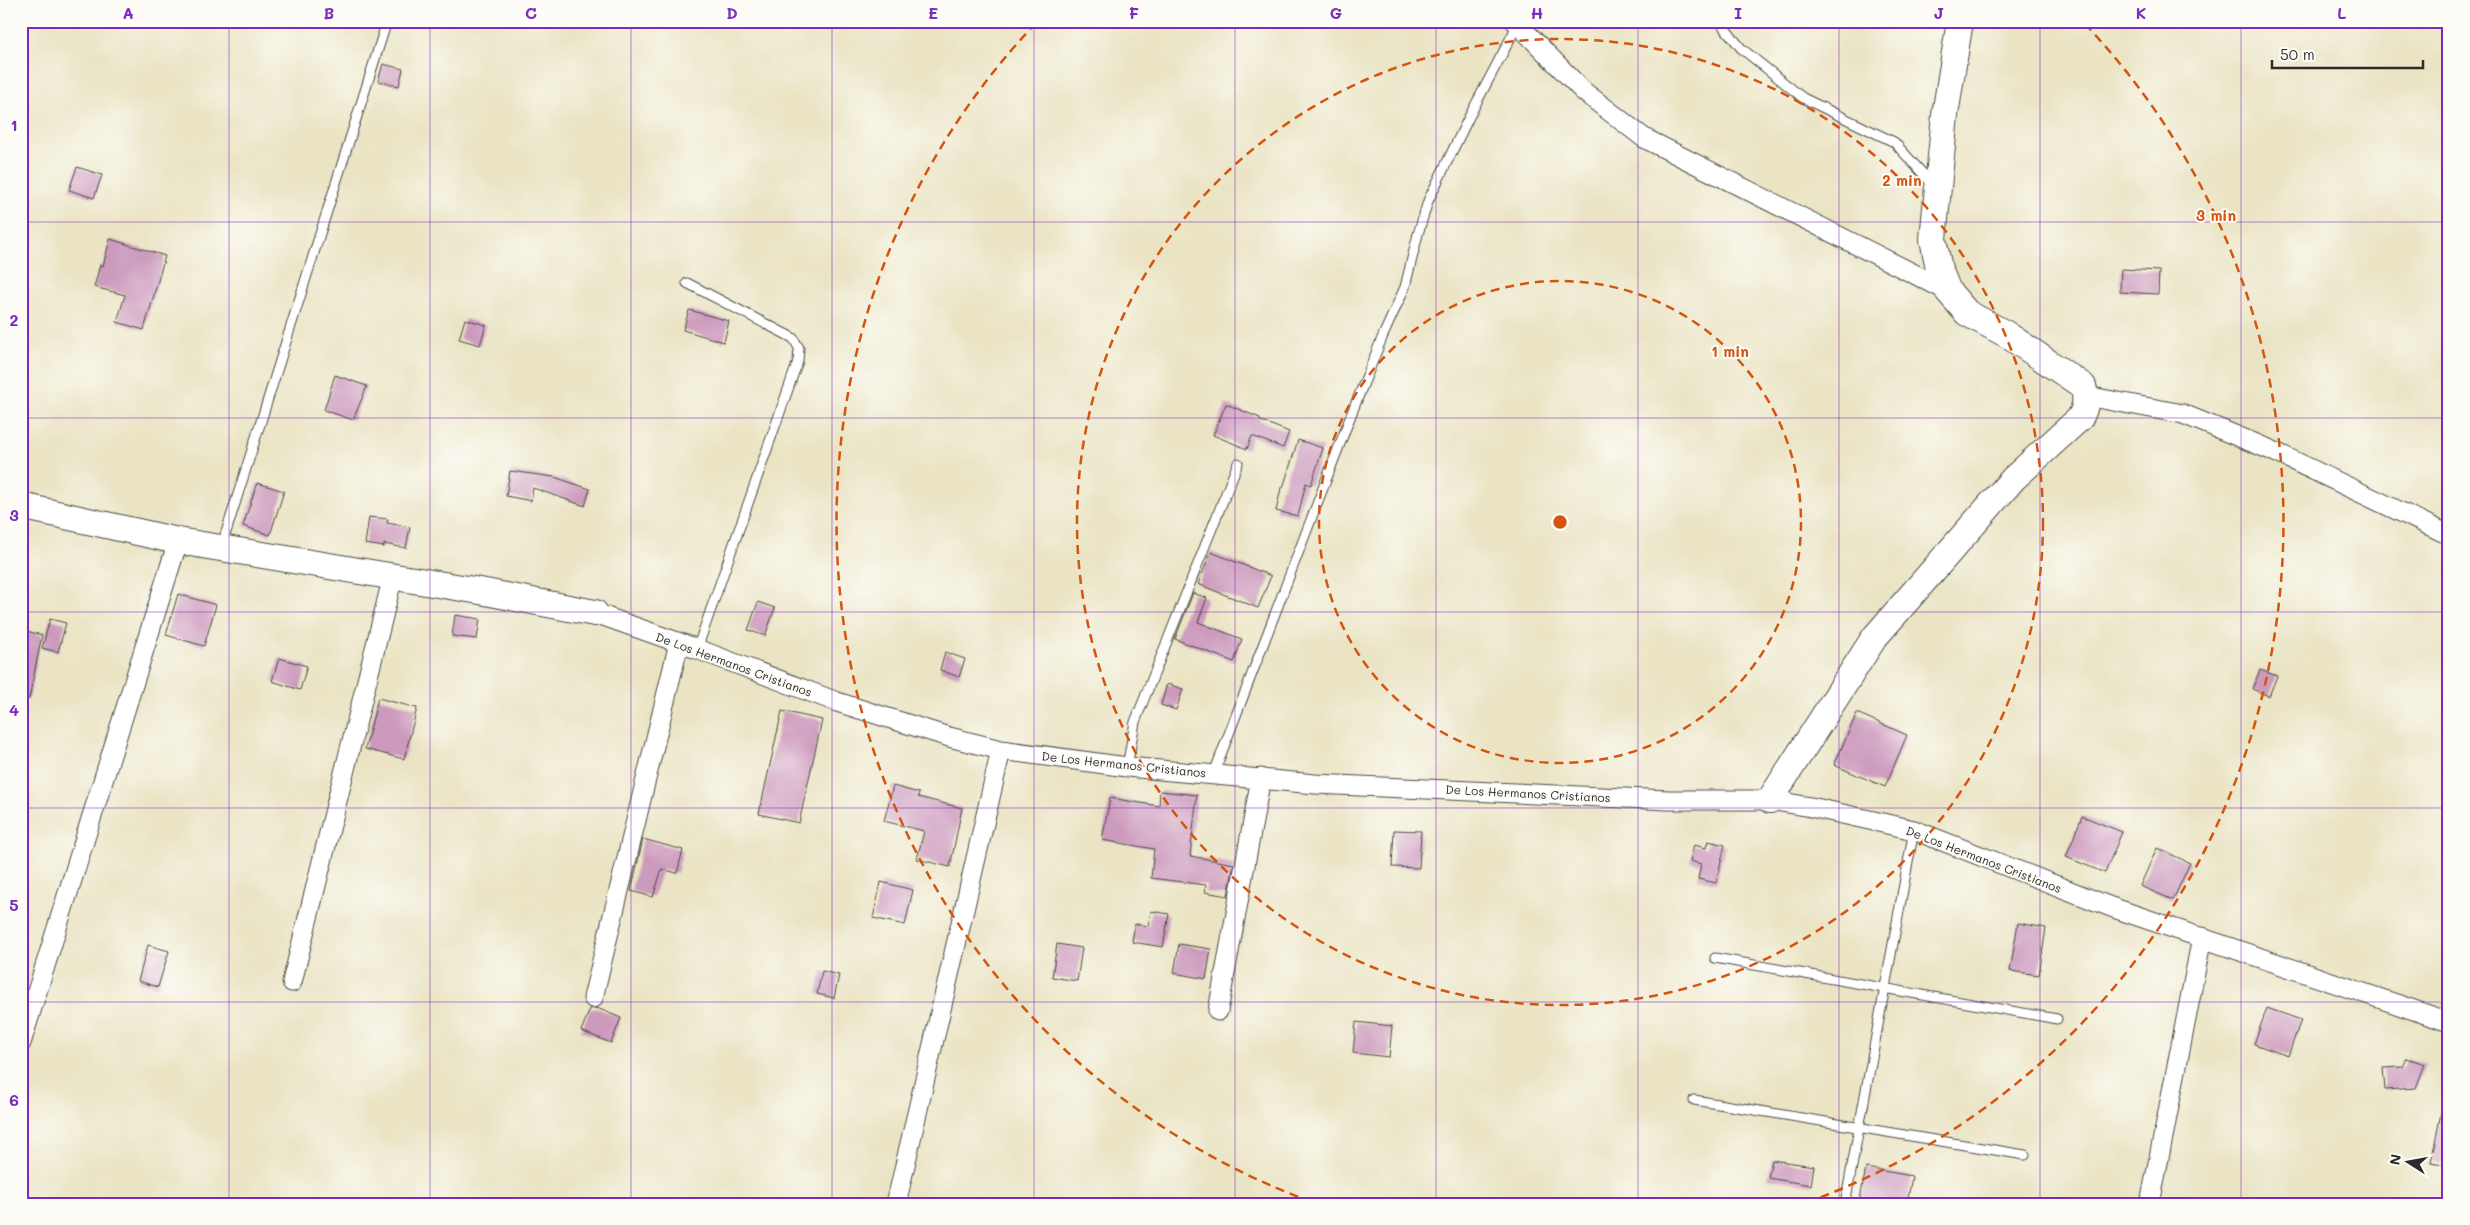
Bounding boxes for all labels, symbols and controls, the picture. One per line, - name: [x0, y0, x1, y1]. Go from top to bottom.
- text: A: [122, 2, 134, 23]
- text: B: [324, 2, 334, 23]
- text: C: [525, 2, 537, 23]
- text: D: [726, 2, 738, 23]
- text: E: [928, 2, 938, 23]
- text: F: [1129, 2, 1139, 23]
- text: G: [1330, 2, 1342, 23]
- text: H: [1531, 2, 1543, 23]
- text: I: [1734, 2, 1742, 23]
- text: J: [1934, 2, 1944, 23]
- text: K: [2136, 2, 2146, 23]
- text: L: [2337, 2, 2347, 23]
- scale bar: [2272, 38, 2424, 70]
- text: 50 m: [2280, 44, 2315, 64]
- text: 1: [10, 114, 18, 135]
- text: 2 min: [1882, 170, 1922, 190]
- text: 3 min: [2196, 205, 2236, 225]
- text: 2: [10, 309, 19, 330]
- text: 1 min: [1711, 341, 1749, 361]
- text: 3: [9, 504, 19, 525]
- centre of rings: [1551, 513, 1569, 531]
- street label: De Los Hermanos Cristianos: [654, 628, 815, 700]
- text: 4: [9, 699, 19, 720]
- street label: De Los Hermanos Cristianos: [1041, 747, 1207, 781]
- street label: De Los Hermanos Cristianos: [1445, 781, 1611, 805]
- street label: De Los Hermanos Cristianos: [1904, 822, 2064, 896]
- text: 5: [9, 894, 19, 915]
- text: 6: [9, 1089, 19, 1110]
- north arrow: [2382, 1138, 2432, 1188]
- text: N: [2384, 1152, 2405, 1166]

